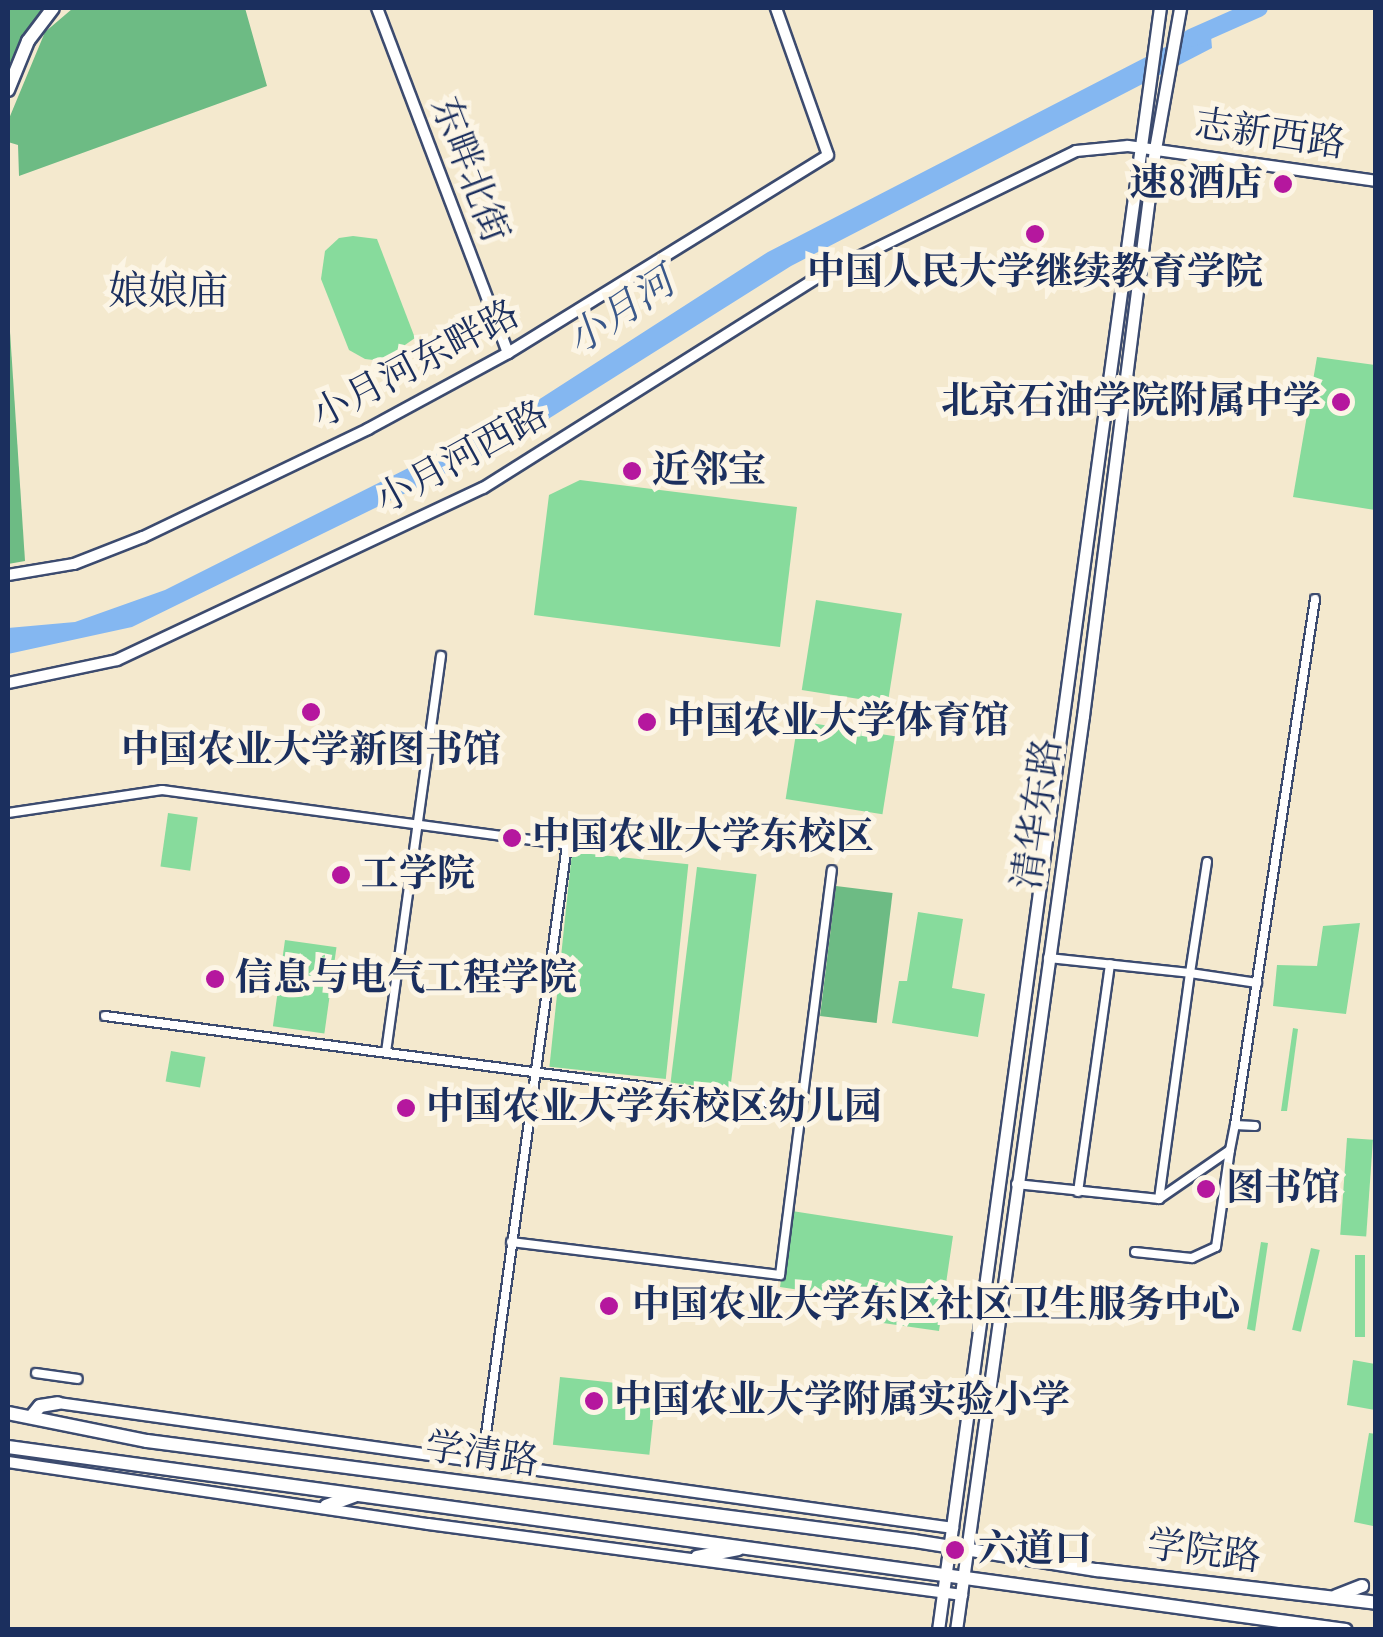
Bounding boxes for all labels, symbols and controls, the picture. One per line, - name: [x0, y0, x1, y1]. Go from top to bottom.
- street label: 东畔北街: [420, 91, 518, 249]
- street label: 志新西路: [1192, 102, 1348, 168]
- place label: 速8酒店: [1130, 161, 1263, 207]
- marker: 速8酒店: [1272, 173, 1294, 195]
- marker: 中国人民大学继续教育学院: [1024, 223, 1046, 245]
- place label: 中国人民大学继续教育学院: [807, 250, 1263, 296]
- water label: 小月河: [558, 259, 684, 365]
- district label: 娘娘庙: [108, 268, 228, 316]
- street label: 小月河东畔路: [305, 291, 527, 439]
- place label: 北京石油学院附属中学: [941, 379, 1321, 425]
- marker: 北京石油学院附属中学: [1330, 391, 1352, 413]
- street label: 小月河西路: [368, 392, 556, 524]
- place label: 近邻宝: [652, 448, 766, 494]
- marker: 近邻宝: [621, 460, 643, 482]
- place label: 中国农业大学体育馆: [667, 699, 1009, 745]
- marker: 中国农业大学新图书馆: [300, 701, 322, 723]
- marker: 中国农业大学体育馆: [636, 711, 658, 733]
- place label: 中国农业大学新图书馆: [121, 728, 501, 774]
- street label: 清华东路: [1005, 736, 1071, 892]
- place label: 中国农业大学东校区: [532, 815, 874, 861]
- marker: 中国农业大学东校区: [501, 827, 523, 849]
- place label: 工学院: [361, 852, 475, 898]
- marker: 工学院: [330, 864, 352, 886]
- place label: 信息与电气工程学院: [235, 956, 577, 1002]
- marker: 信息与电气工程学院: [204, 968, 226, 990]
- place label: 中国农业大学东校区幼儿园: [426, 1085, 882, 1131]
- marker: 中国农业大学东校区幼儿园: [395, 1097, 417, 1119]
- place label: 图书馆: [1226, 1166, 1340, 1212]
- marker: 图书馆: [1195, 1178, 1217, 1200]
- place label: 中国农业大学东区社区卫生服务中心: [632, 1283, 1240, 1329]
- marker: 中国农业大学东区社区卫生服务中心: [596, 1293, 622, 1319]
- place label: 中国农业大学附属实验小学: [614, 1378, 1070, 1424]
- marker: 中国农业大学附属实验小学: [583, 1390, 605, 1412]
- street label: 学清路: [422, 1424, 542, 1486]
- street label: 学院路: [1145, 1522, 1263, 1582]
- place label: 六道口: [978, 1527, 1092, 1573]
- marker: 六道口: [942, 1537, 968, 1563]

